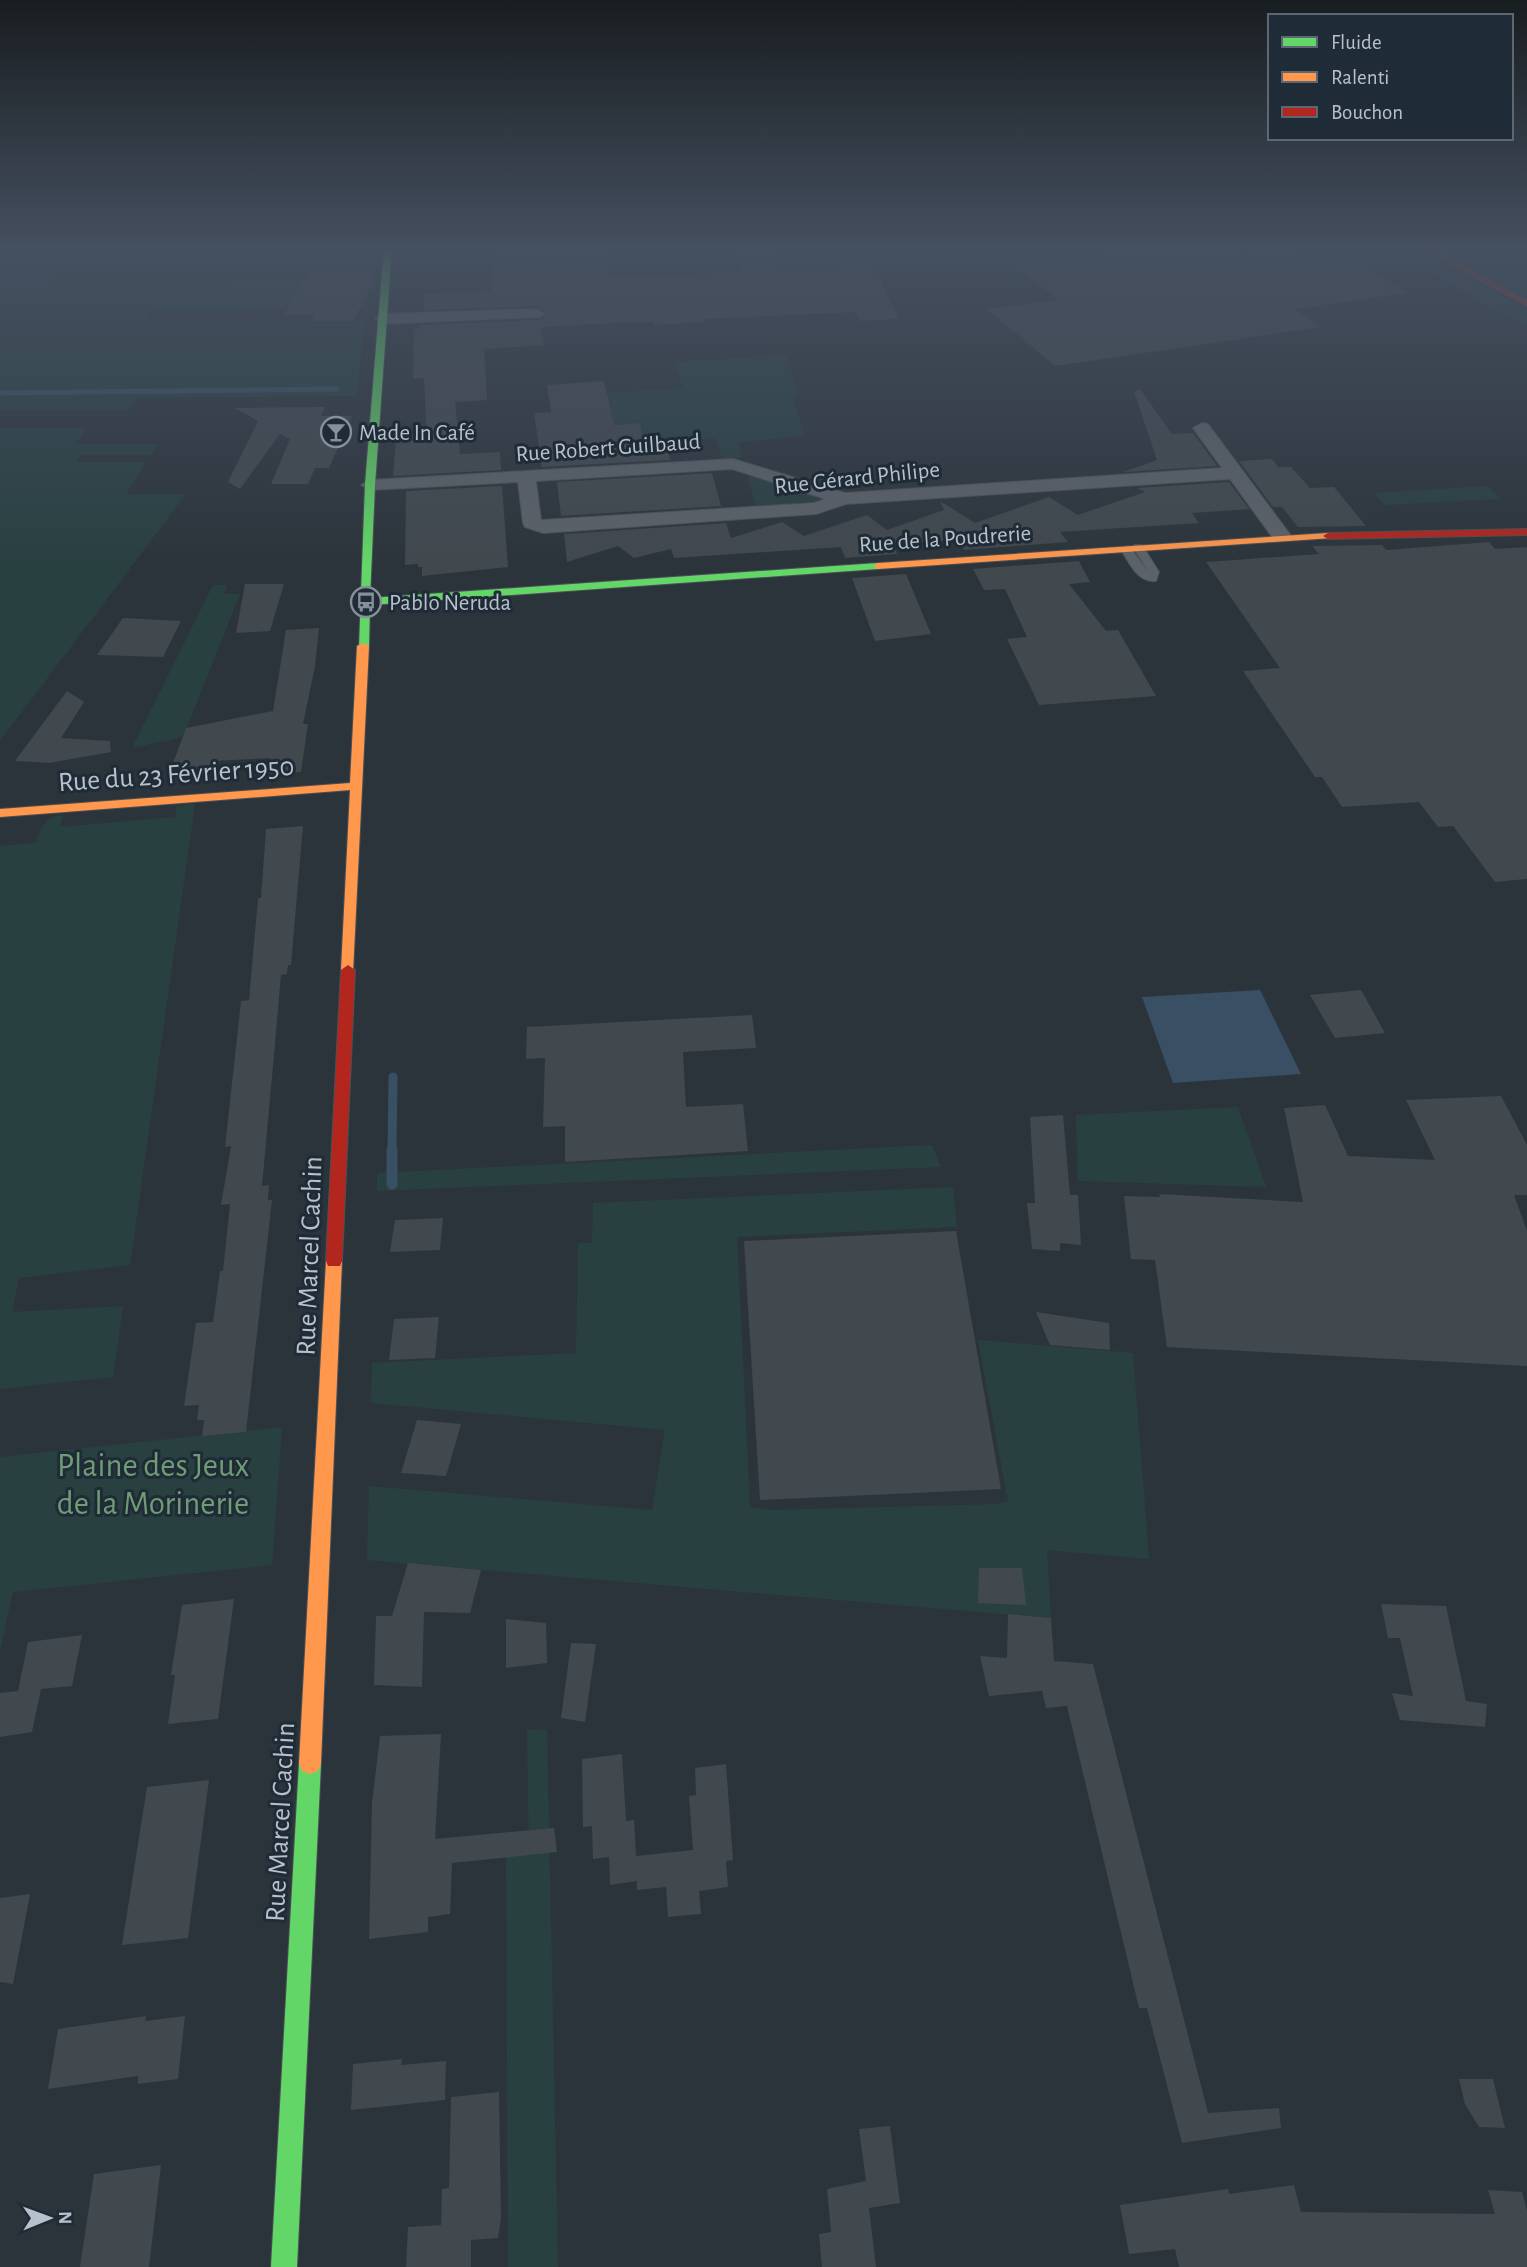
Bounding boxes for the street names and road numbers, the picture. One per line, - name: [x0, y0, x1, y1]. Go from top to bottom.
- street label: Rue Robert Guilbaud: [515, 431, 701, 466]
- street label: Rue Gérard Philipe: [773, 458, 941, 499]
- street label: Rue de la Poudrerie: [858, 522, 1032, 557]
- street label: Rue du 23 Février 1950: [57, 753, 295, 797]
- street label: Rue Marcel Cachin: [293, 1156, 327, 1356]
- street label: Rue Marcel Cachin: [262, 1722, 300, 1922]

